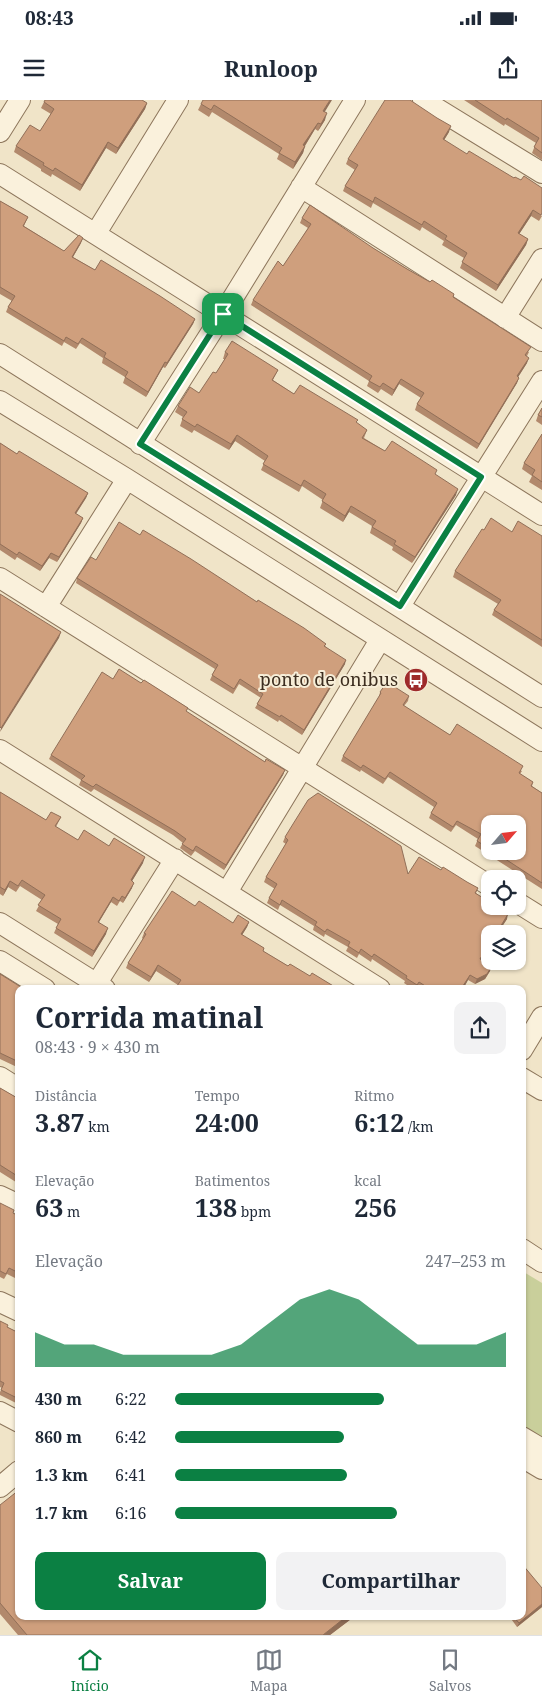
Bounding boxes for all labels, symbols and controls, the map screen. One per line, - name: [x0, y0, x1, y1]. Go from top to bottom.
- text: 08:43: [25, 5, 74, 31]
- text: Runloop: [224, 53, 318, 83]
- icon: menu: [20, 54, 48, 82]
- icon: share: [494, 54, 522, 82]
- pin: [202, 293, 244, 335]
- icon: arrive: [209, 300, 237, 328]
- place label: ponto de onibus: [260, 667, 398, 691]
- bus stop icon: ponto de onibus: [403, 667, 429, 693]
- north arrow: [481, 815, 526, 860]
- map controls: [481, 815, 526, 970]
- button: locate: [481, 870, 526, 915]
- button: layers: [481, 925, 526, 970]
- text: Corrida matinal: [35, 998, 263, 1036]
- button: share: [454, 1002, 506, 1054]
- text: 08:43 · 9 × 430 m: [35, 1036, 160, 1058]
- text: Distância: [35, 1086, 97, 1105]
- text: Tempo: [195, 1086, 240, 1105]
- text: Ritmo: [354, 1086, 394, 1105]
- text: 3.87: [35, 1105, 85, 1139]
- text: 24:00: [195, 1105, 259, 1139]
- text: 6:12: [354, 1105, 404, 1139]
- text: km: [85, 1117, 110, 1136]
- text: /km: [404, 1117, 433, 1136]
- text: Elevação: [35, 1171, 94, 1190]
- text: Batimentos: [195, 1171, 270, 1190]
- text: kcal: [354, 1171, 381, 1190]
- text: 63: [35, 1190, 63, 1224]
- text: 138: [195, 1190, 237, 1224]
- text: 256: [354, 1190, 397, 1224]
- text: m: [63, 1202, 80, 1221]
- text: bpm: [237, 1202, 271, 1221]
- text: Elevação: [35, 1250, 103, 1272]
- text: 247–253 m: [425, 1250, 506, 1272]
- text: 430 m: [35, 1388, 82, 1410]
- text: 6:22: [115, 1388, 146, 1410]
- text: 860 m: [35, 1426, 82, 1448]
- text: 6:42: [115, 1426, 146, 1448]
- text: 1.3 km: [35, 1464, 88, 1486]
- text: 6:41: [115, 1464, 146, 1486]
- text: 1.7 km: [35, 1502, 88, 1524]
- text: 6:16: [115, 1502, 146, 1524]
- button: Salvar: [35, 1552, 266, 1610]
- button: Compartilhar: [276, 1552, 506, 1610]
- tab: Início: [71, 1646, 109, 1695]
- tab: Mapa: [250, 1646, 288, 1695]
- tab: Salvos: [429, 1646, 471, 1695]

